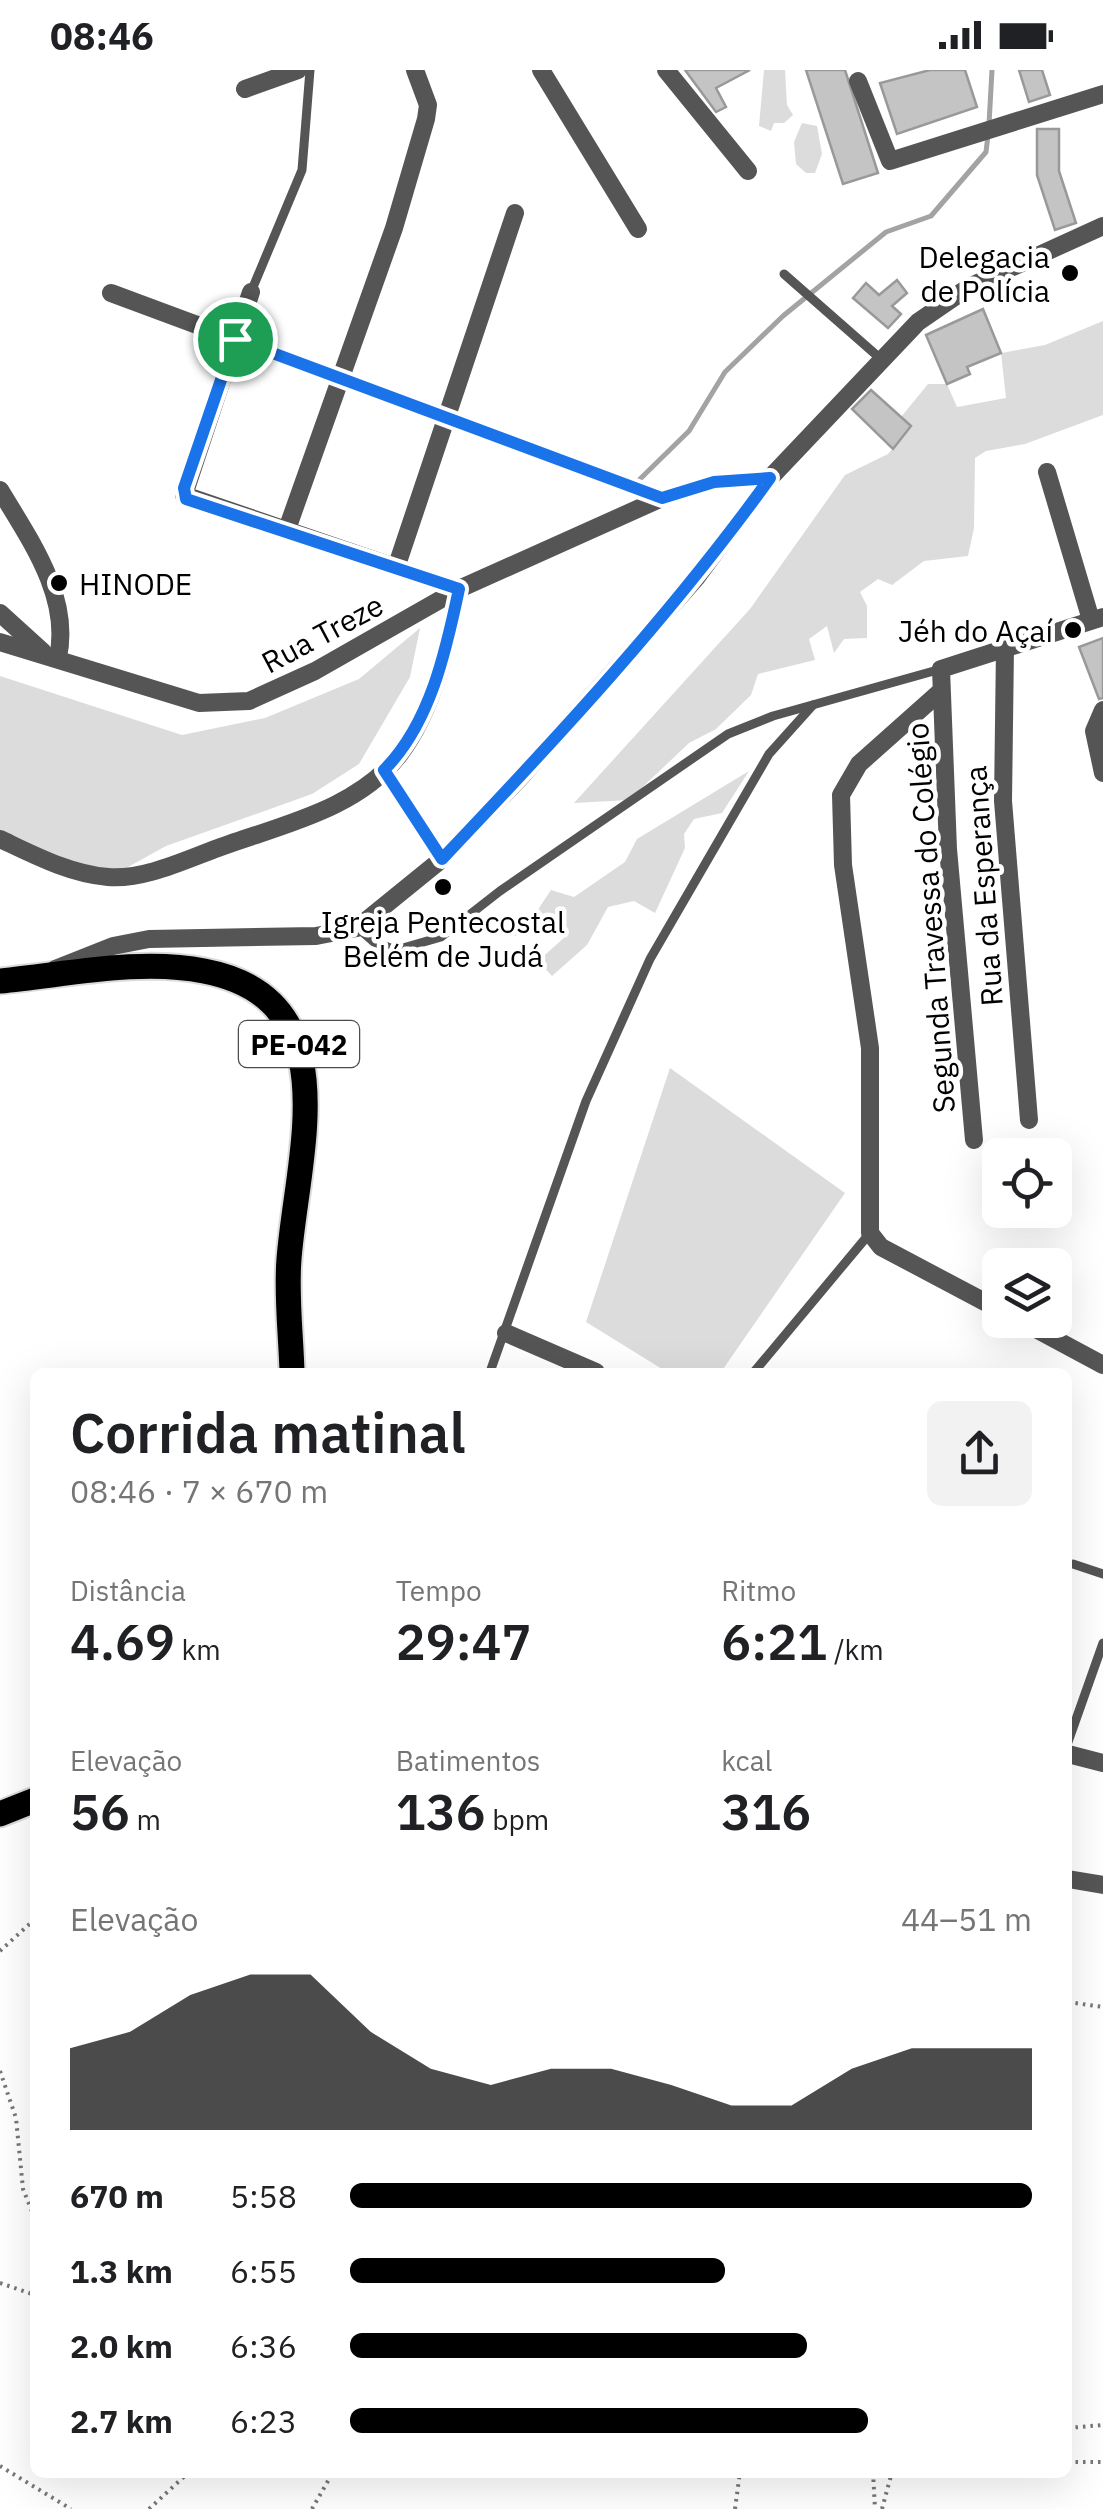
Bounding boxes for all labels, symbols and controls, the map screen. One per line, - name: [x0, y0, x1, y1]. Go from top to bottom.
- text: 08:46: [50, 11, 154, 60]
- place label: Delegacia de Polícia: [918, 237, 1050, 310]
- marker: Delegacia de Polícia: [1059, 262, 1081, 284]
- pin: [193, 297, 278, 382]
- icon: arrive: [208, 312, 263, 367]
- place label: HINODE: [79, 564, 192, 603]
- marker: HINODE: [48, 572, 70, 594]
- street label: Rua Treze: [254, 585, 390, 681]
- place label: Jéh do Açaí: [898, 611, 1053, 650]
- marker: Jéh do Açaí: [1062, 619, 1084, 641]
- street label: Segunda Travessa do Colégio: [897, 721, 963, 1115]
- street label: Rua da Esperança: [955, 764, 1011, 1008]
- marker: Igreja Pentecostal Belém de Judá: [432, 876, 454, 898]
- place label: Igreja Pentecostal Belém de Judá: [321, 902, 565, 975]
- road number: PE-042: [239, 1021, 359, 1067]
- map controls: [982, 1138, 1072, 1338]
- button: locate: [982, 1138, 1072, 1228]
- button: layers: [982, 1248, 1072, 1338]
- text: Corrida matinal: [70, 1397, 466, 1468]
- button: share: [927, 1401, 1032, 1506]
- text: 08:46 · 7 × 670 m: [70, 1470, 328, 1512]
- text: Distância: [70, 1572, 186, 1609]
- text: Tempo: [396, 1572, 482, 1609]
- text: Ritmo: [721, 1572, 796, 1609]
- text: 4.69: [70, 1609, 175, 1674]
- text: 29:47: [396, 1609, 532, 1674]
- text: 6:21: [721, 1609, 827, 1674]
- text: km: [175, 1631, 221, 1668]
- text: /km: [827, 1631, 884, 1668]
- text: Elevação: [70, 1742, 182, 1779]
- text: Batimentos: [396, 1742, 540, 1779]
- text: kcal: [721, 1742, 772, 1779]
- text: 56: [70, 1779, 130, 1844]
- text: 136: [396, 1779, 486, 1844]
- text: 316: [721, 1779, 811, 1844]
- text: m: [130, 1801, 161, 1838]
- text: bpm: [486, 1801, 549, 1838]
- text: Elevação: [70, 1898, 198, 1940]
- text: 44–51 m: [901, 1898, 1032, 1940]
- text: 670 m: [70, 2175, 164, 2217]
- text: 5:58: [230, 2175, 297, 2217]
- text: 1.3 km: [70, 2250, 173, 2292]
- text: 6:55: [230, 2250, 297, 2292]
- text: 2.0 km: [70, 2325, 173, 2367]
- text: 6:36: [230, 2325, 297, 2367]
- text: 2.7 km: [70, 2400, 173, 2442]
- text: 6:23: [230, 2400, 297, 2442]

